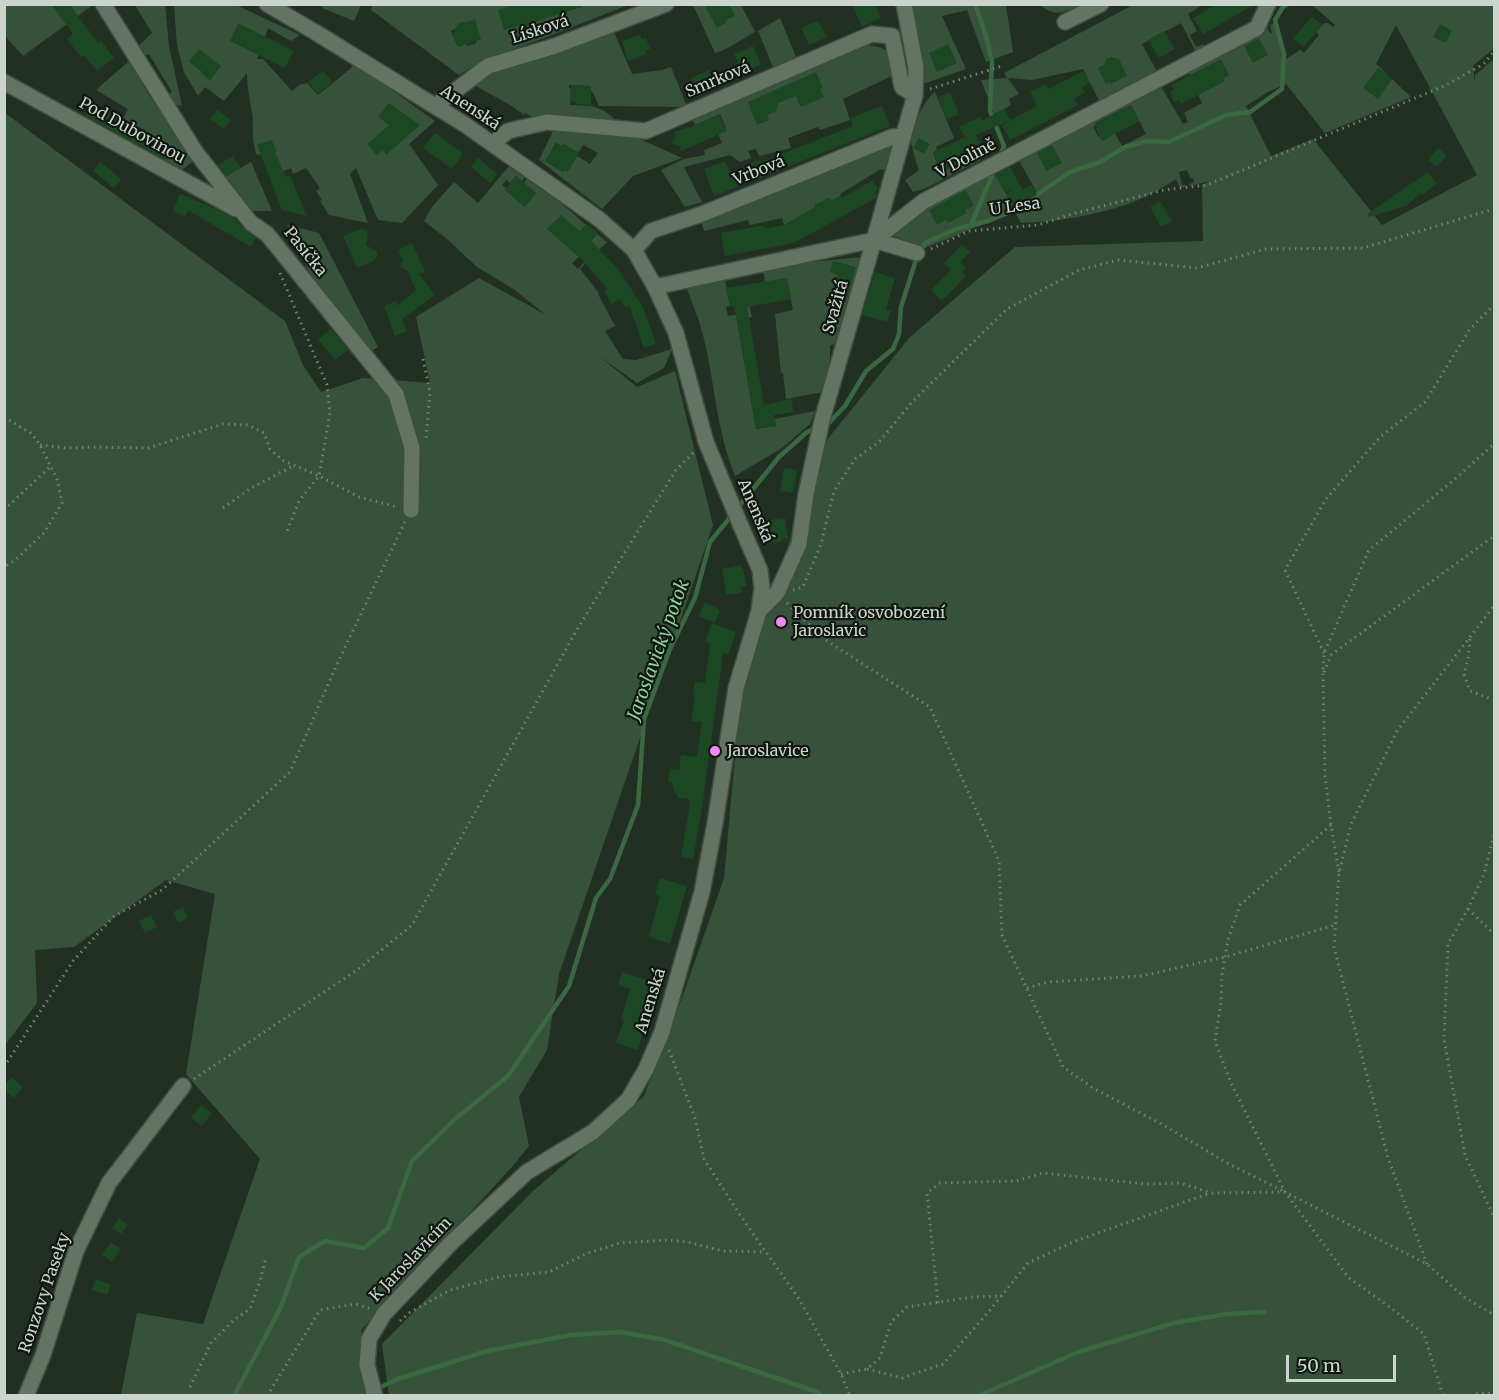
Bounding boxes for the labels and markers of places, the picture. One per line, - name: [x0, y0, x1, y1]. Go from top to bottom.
- place label: Pomník osvobození Jaroslavic: [793, 603, 945, 641]
- marker: Pomník osvobození Jaroslavic: [774, 615, 788, 629]
- place label: Jaroslavice: [727, 741, 809, 761]
- marker: Jaroslavice: [708, 744, 722, 758]

